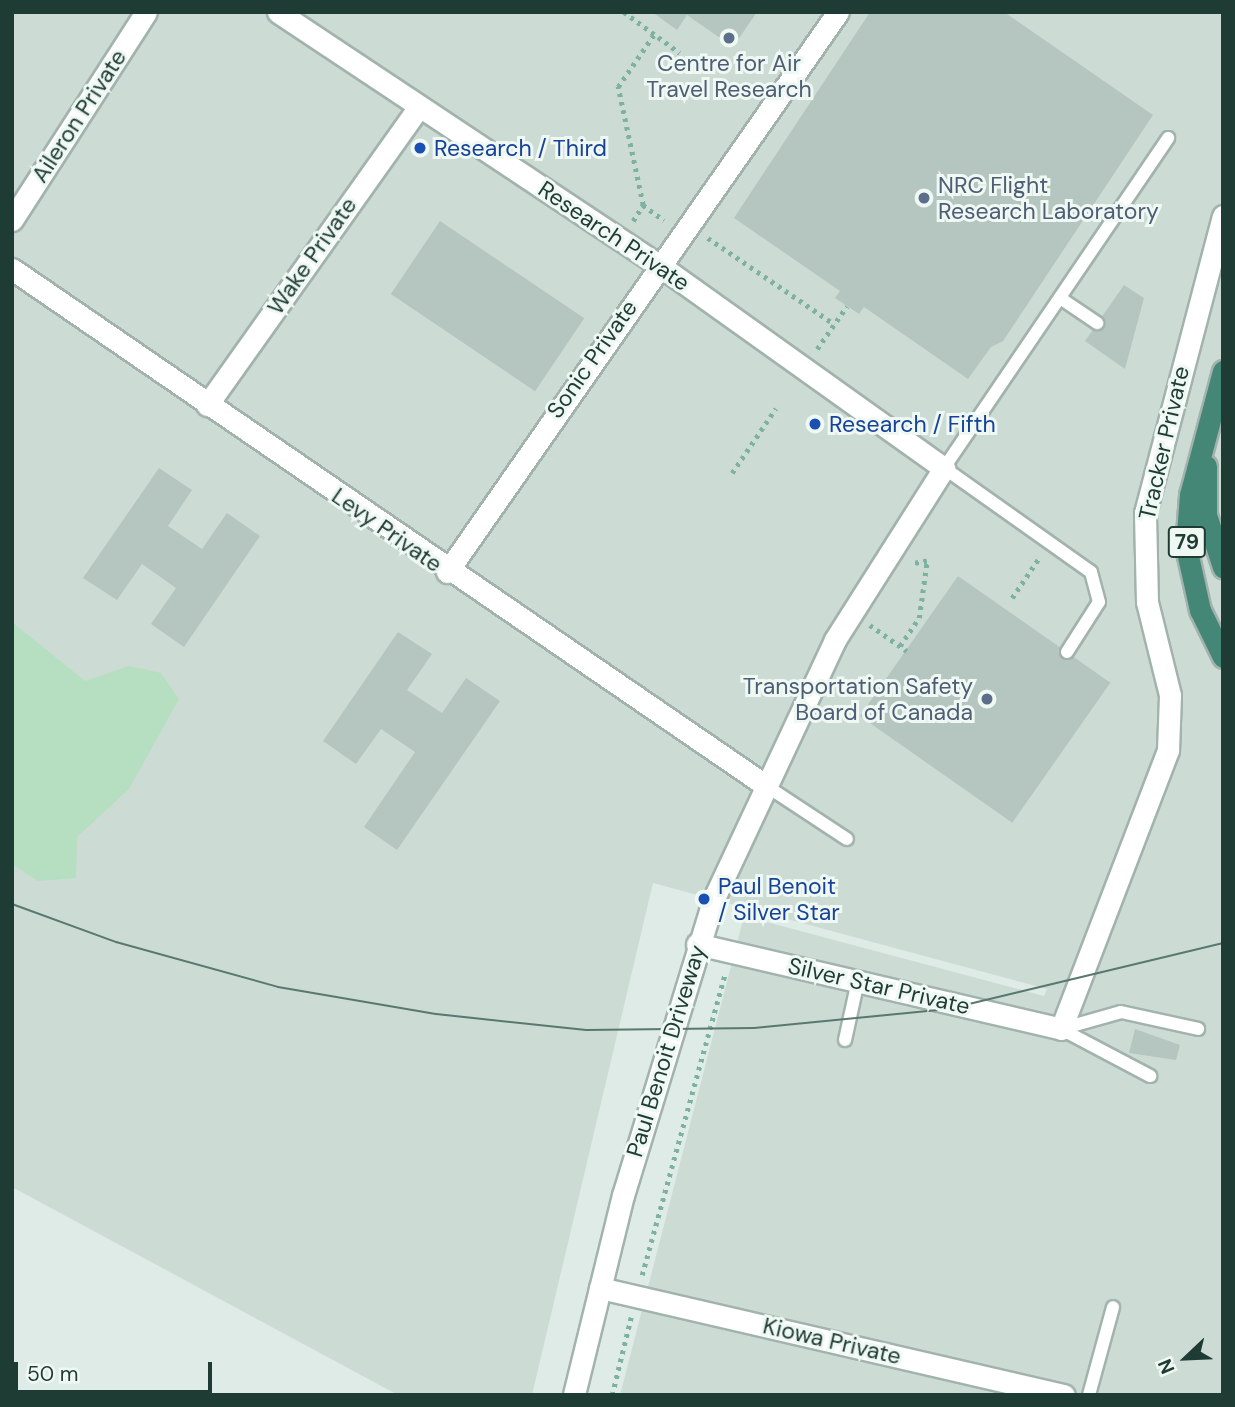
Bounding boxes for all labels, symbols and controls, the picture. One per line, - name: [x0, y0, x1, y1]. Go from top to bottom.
- marker: Centre for Air Travel Research: [721, 30, 737, 46]
- street label: Aileron Private: [26, 44, 132, 188]
- place label: Centre for Air Travel Research: [646, 49, 812, 103]
- place label: Research / Third: [434, 134, 607, 162]
- marker: Research / Third: [412, 140, 428, 156]
- place label: NRC Flight Research Laboratory: [938, 171, 1159, 225]
- street label: Research Private: [533, 175, 695, 297]
- marker: NRC Flight Research Laboratory: [916, 190, 932, 206]
- street label: Wake Private: [262, 192, 362, 320]
- street label: Sonic Private: [541, 295, 643, 423]
- street label: Tracker Private: [1133, 363, 1195, 523]
- place label: Research / Fifth: [829, 410, 996, 438]
- marker: Research / Fifth: [807, 416, 823, 432]
- street label: Levy Private: [327, 482, 447, 578]
- road number: 79: [1168, 524, 1206, 560]
- place label: Transportation Safety Board of Canada: [743, 672, 973, 726]
- marker: Transportation Safety Board of Canada: [979, 691, 995, 707]
- place label: Paul Benoit / Silver Star: [718, 872, 840, 926]
- marker: Paul Benoit / Silver Star: [696, 891, 712, 907]
- street label: Paul Benoit Driveway: [621, 942, 711, 1160]
- street label: Silver Star Private: [785, 952, 973, 1020]
- street label: Kiowa Private: [760, 1312, 904, 1370]
- north arrow: [1151, 1323, 1221, 1393]
- scale bar: [18, 1348, 215, 1392]
- text: N: [1152, 1355, 1180, 1378]
- text: 50 m: [27, 1360, 78, 1388]

